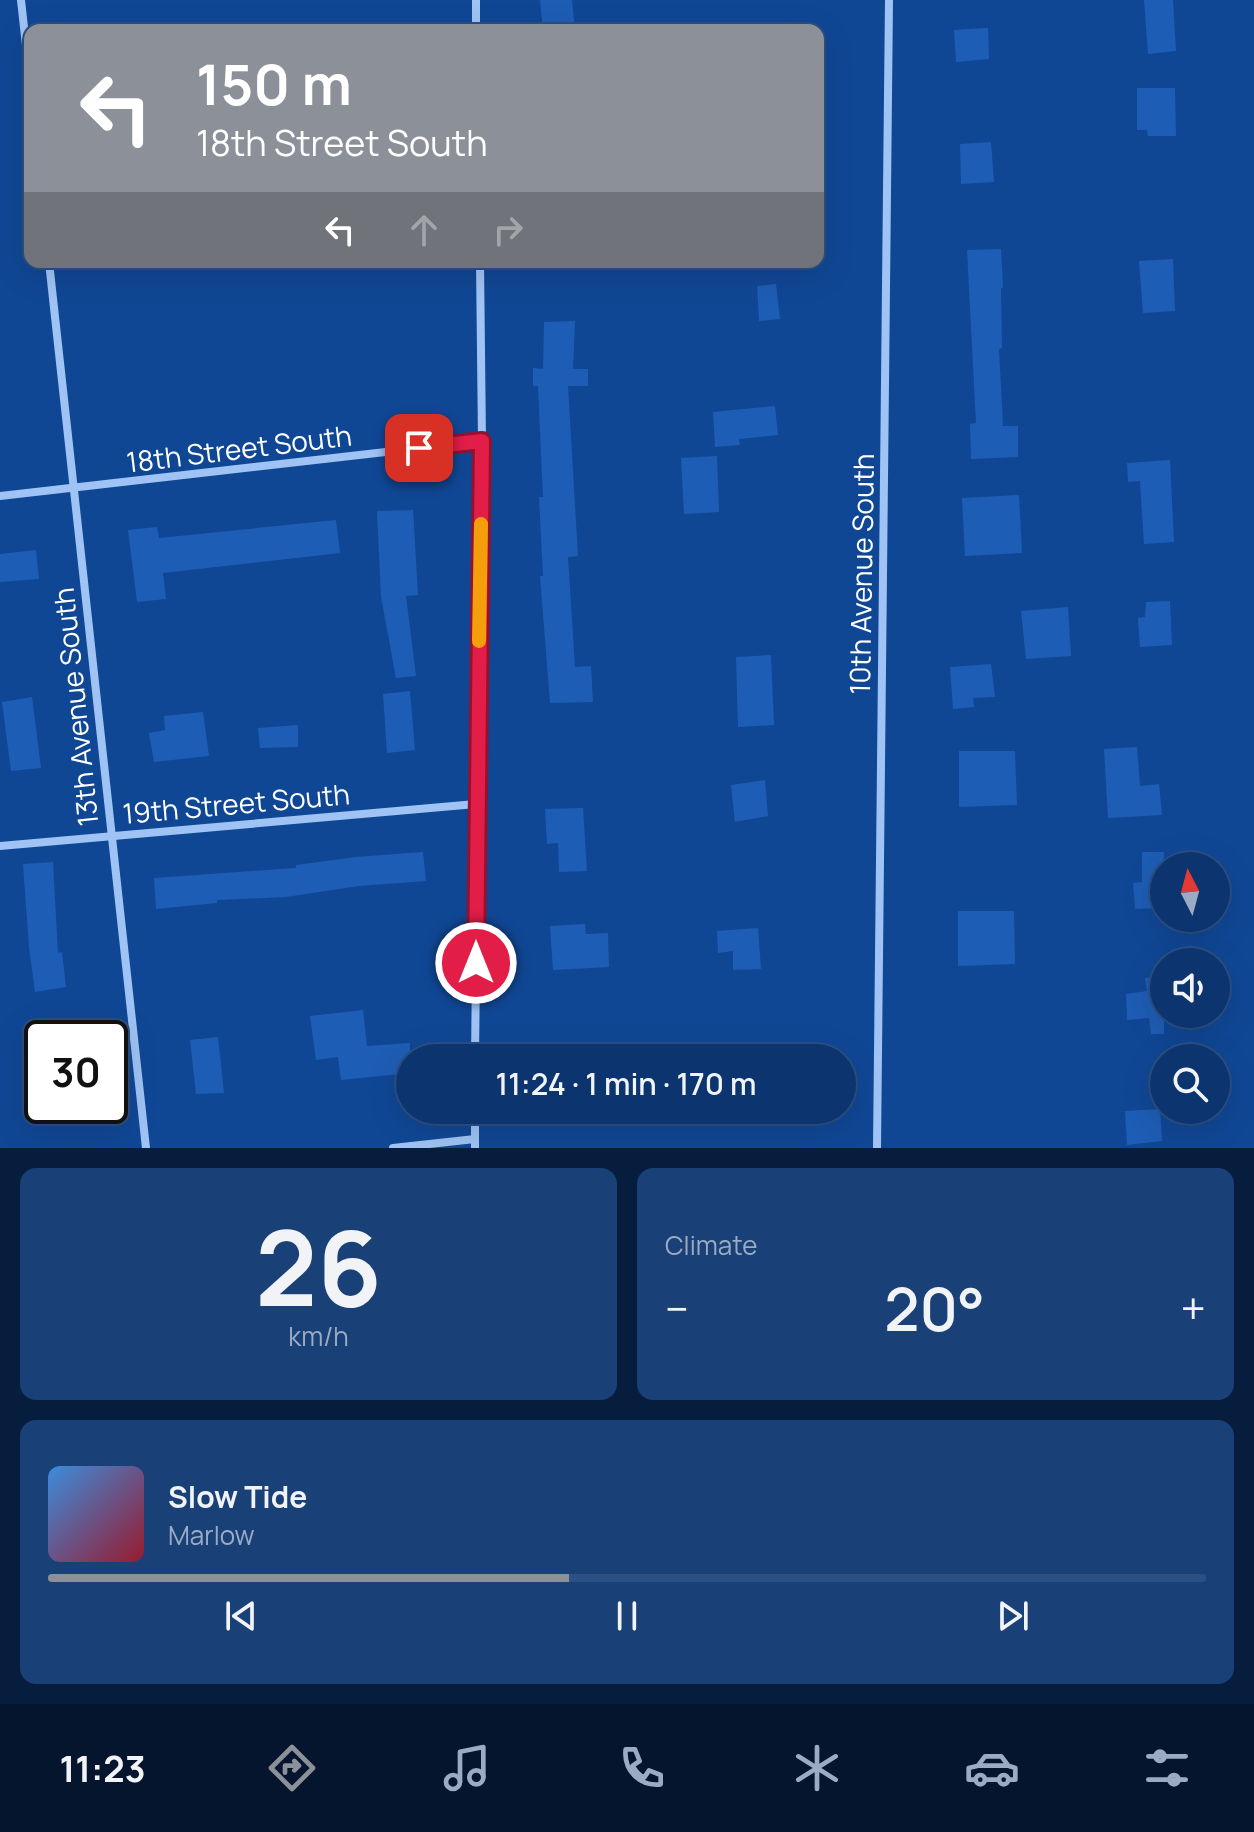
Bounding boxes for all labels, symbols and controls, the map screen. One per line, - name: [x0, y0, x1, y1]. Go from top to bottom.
- text: 150 m: [196, 45, 352, 122]
- icon: left: [64, 56, 168, 160]
- text: 18th Street South: [196, 118, 488, 167]
- icon: left: [318, 208, 362, 252]
- icon: ahead: [402, 208, 446, 252]
- icon: right: [486, 208, 530, 252]
- pin: [385, 414, 453, 482]
- street label: 18th Street South: [124, 415, 354, 481]
- icon: arrive: [397, 426, 441, 470]
- street label: 10th Avenue South: [840, 453, 882, 695]
- street label: 13th Avenue South: [44, 586, 106, 828]
- street label: 19th Street South: [121, 774, 351, 832]
- north arrow: [1150, 852, 1230, 932]
- map controls: [1150, 852, 1230, 1124]
- position arrow: [434, 921, 518, 1005]
- button: sound: [1150, 948, 1230, 1028]
- speed limit sign: 30: [24, 1020, 128, 1124]
- button: search: [1150, 1044, 1230, 1124]
- text: 11:24 · 1 min · 170 m: [495, 1063, 757, 1104]
- text: 26: [255, 1195, 382, 1337]
- text: Climate: [665, 1227, 757, 1263]
- text: 20°: [884, 1267, 985, 1349]
- text: −: [665, 1278, 689, 1338]
- text: +: [1181, 1278, 1206, 1338]
- text: km/h: [288, 1318, 349, 1354]
- text: Slow Tide: [168, 1476, 307, 1517]
- text: Marlow: [168, 1517, 255, 1553]
- icon: previous: [219, 1594, 263, 1638]
- icon: pause: [605, 1594, 649, 1638]
- icon: next: [991, 1594, 1035, 1638]
- icon: directions: [264, 1740, 320, 1796]
- icon: music: [439, 1740, 495, 1796]
- icon: phone: [614, 1740, 670, 1796]
- icon: climate: [789, 1740, 845, 1796]
- icon: car: [964, 1740, 1020, 1796]
- icon: filters: [1139, 1740, 1195, 1796]
- text: 11:23: [59, 1744, 146, 1793]

